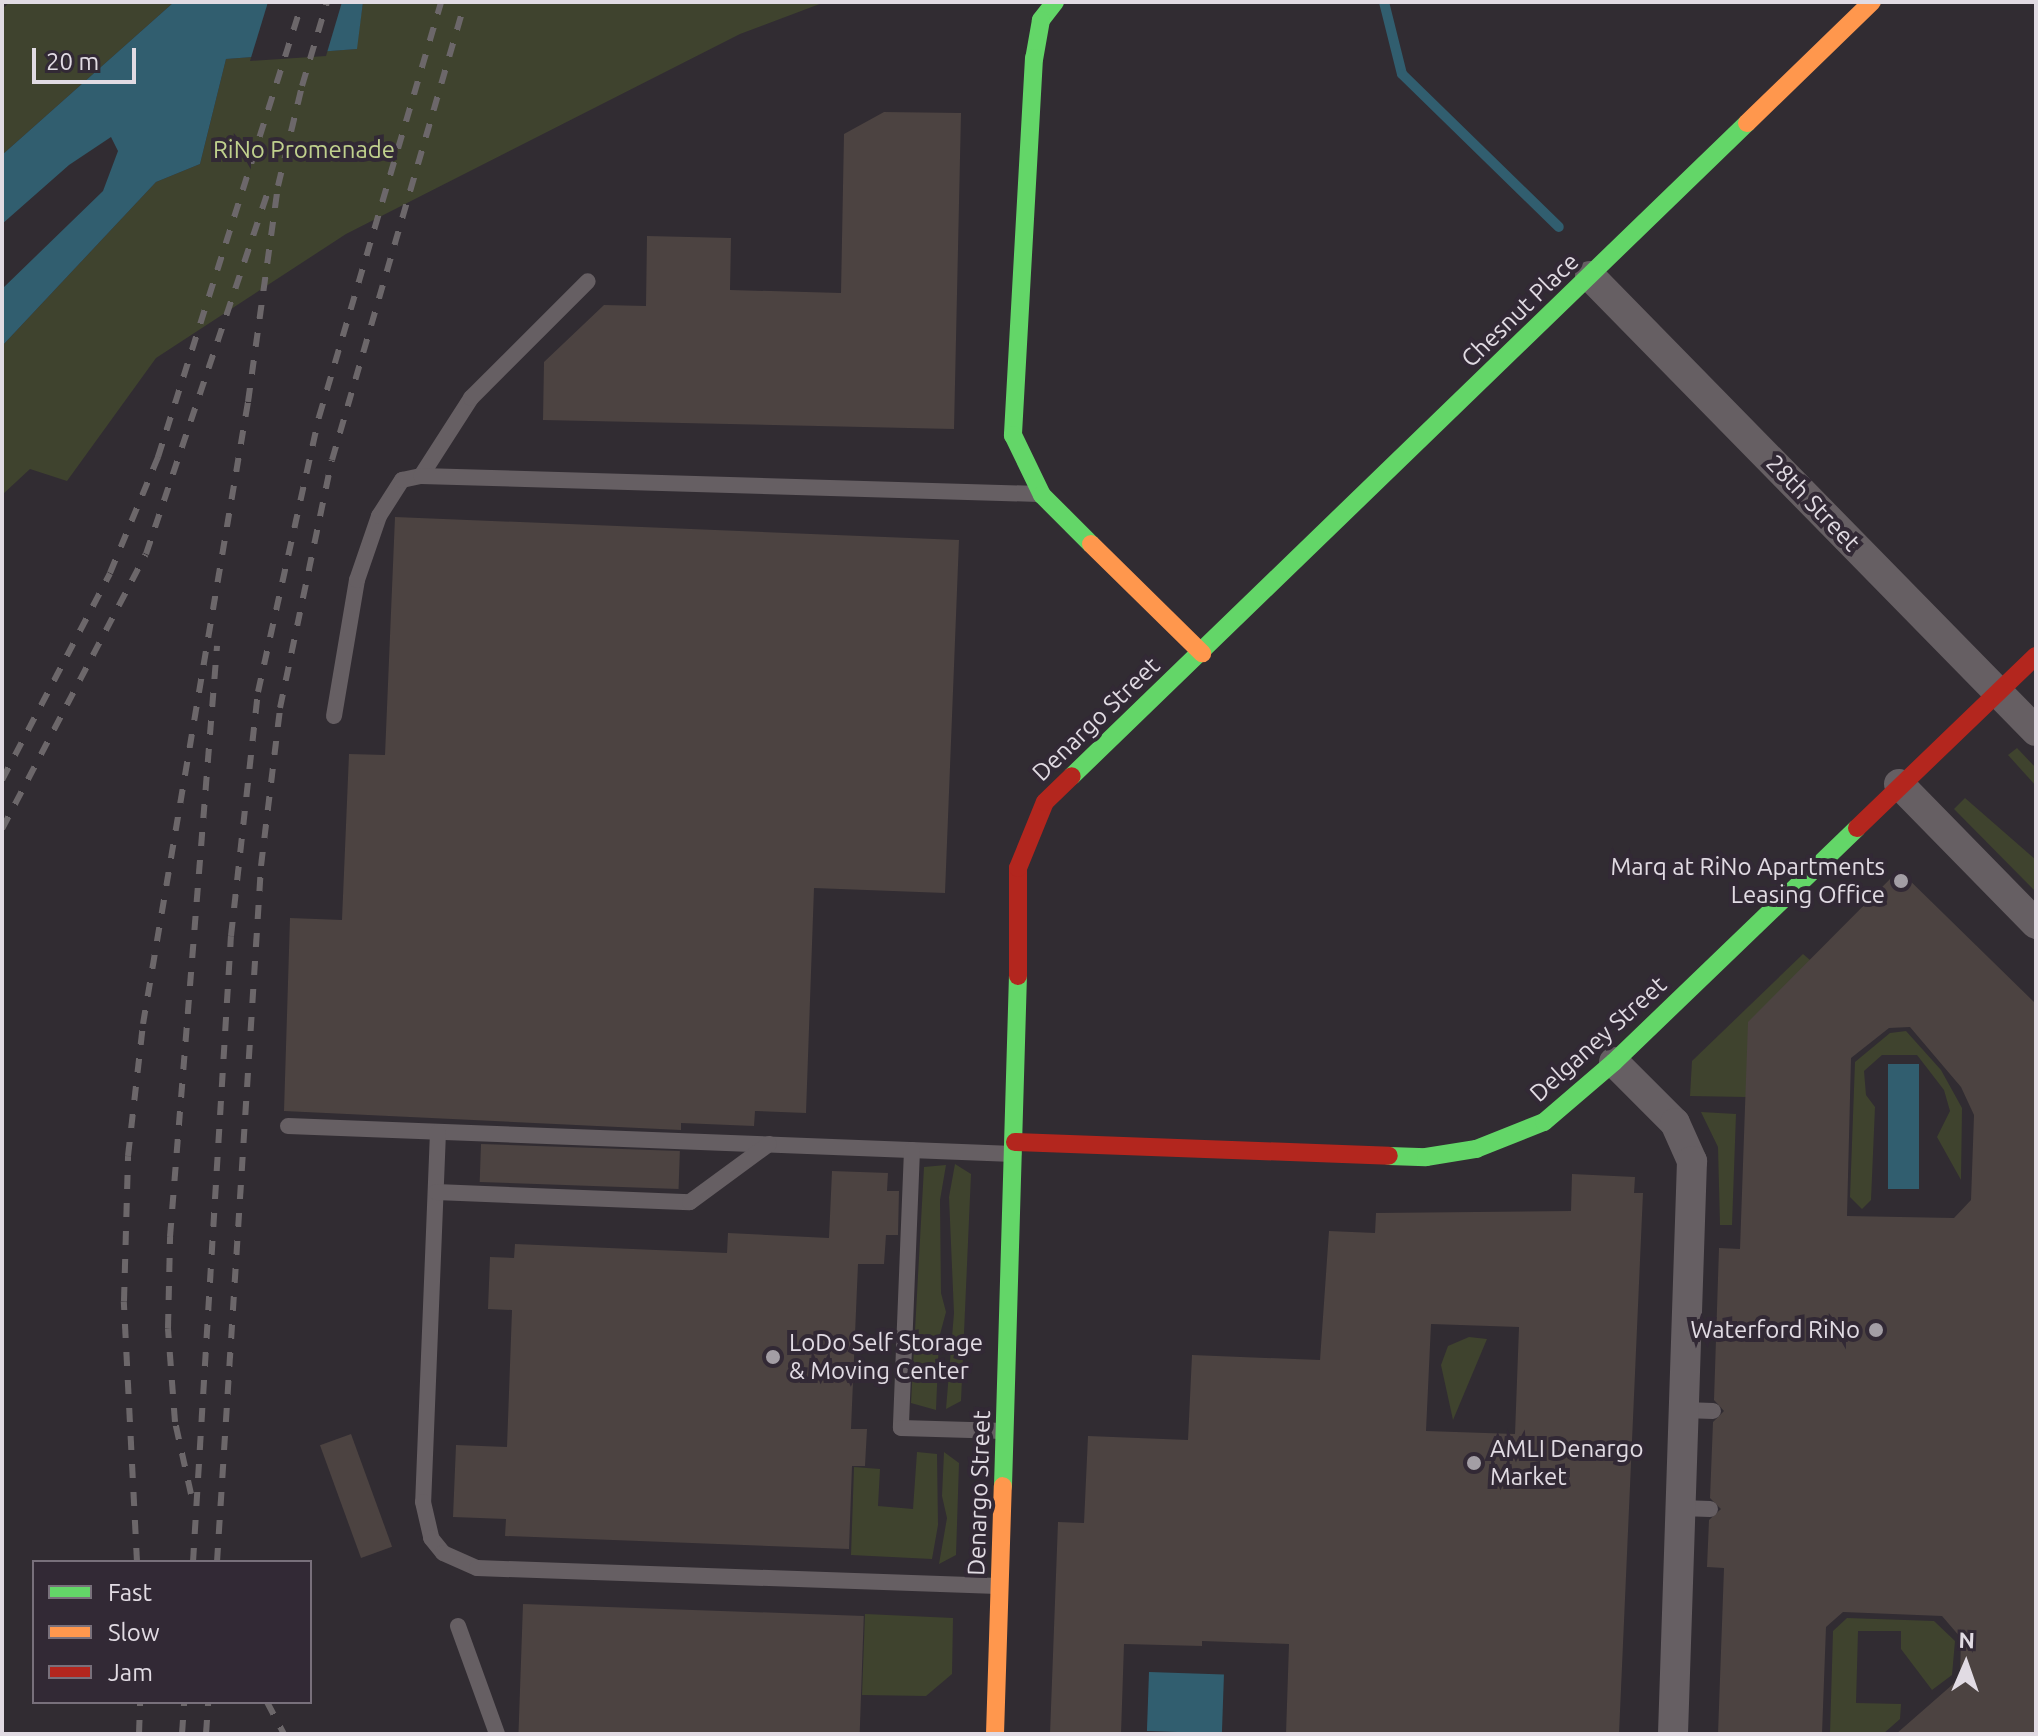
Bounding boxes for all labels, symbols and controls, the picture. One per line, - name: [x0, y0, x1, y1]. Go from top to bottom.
- scale bar: [36, 32, 140, 82]
- text: 20 m: [46, 48, 99, 75]
- park label: RiNo Promenade: [213, 136, 395, 164]
- street label: Chesnut Place: [1455, 247, 1585, 373]
- street label: 28th Street: [1760, 449, 1866, 557]
- street label: Denargo Street: [1026, 651, 1166, 787]
- place label: Marq at RiNo Apartments Leasing Office: [1610, 853, 1885, 909]
- marker: Marq at RiNo Apartments Leasing Office: [1892, 872, 1910, 890]
- street label: Delganey Street: [1524, 970, 1672, 1108]
- place label: Waterford RiNo: [1690, 1316, 1860, 1344]
- marker: Waterford RiNo: [1867, 1321, 1885, 1339]
- place label: LoDo Self Storage & Moving Center: [789, 1329, 983, 1385]
- marker: LoDo Self Storage & Moving Center: [764, 1348, 782, 1366]
- street label: Denargo Street: [962, 1410, 996, 1576]
- place label: AMLI Denargo Market: [1490, 1435, 1643, 1491]
- marker: AMLI Denargo Market: [1465, 1454, 1483, 1472]
- legend: [32, 1560, 312, 1704]
- text: Fast: [108, 1579, 152, 1606]
- text: Slow: [108, 1619, 160, 1646]
- north arrow: [1926, 1624, 2006, 1704]
- text: N: [1958, 1627, 1975, 1652]
- text: Jam: [108, 1659, 153, 1686]

